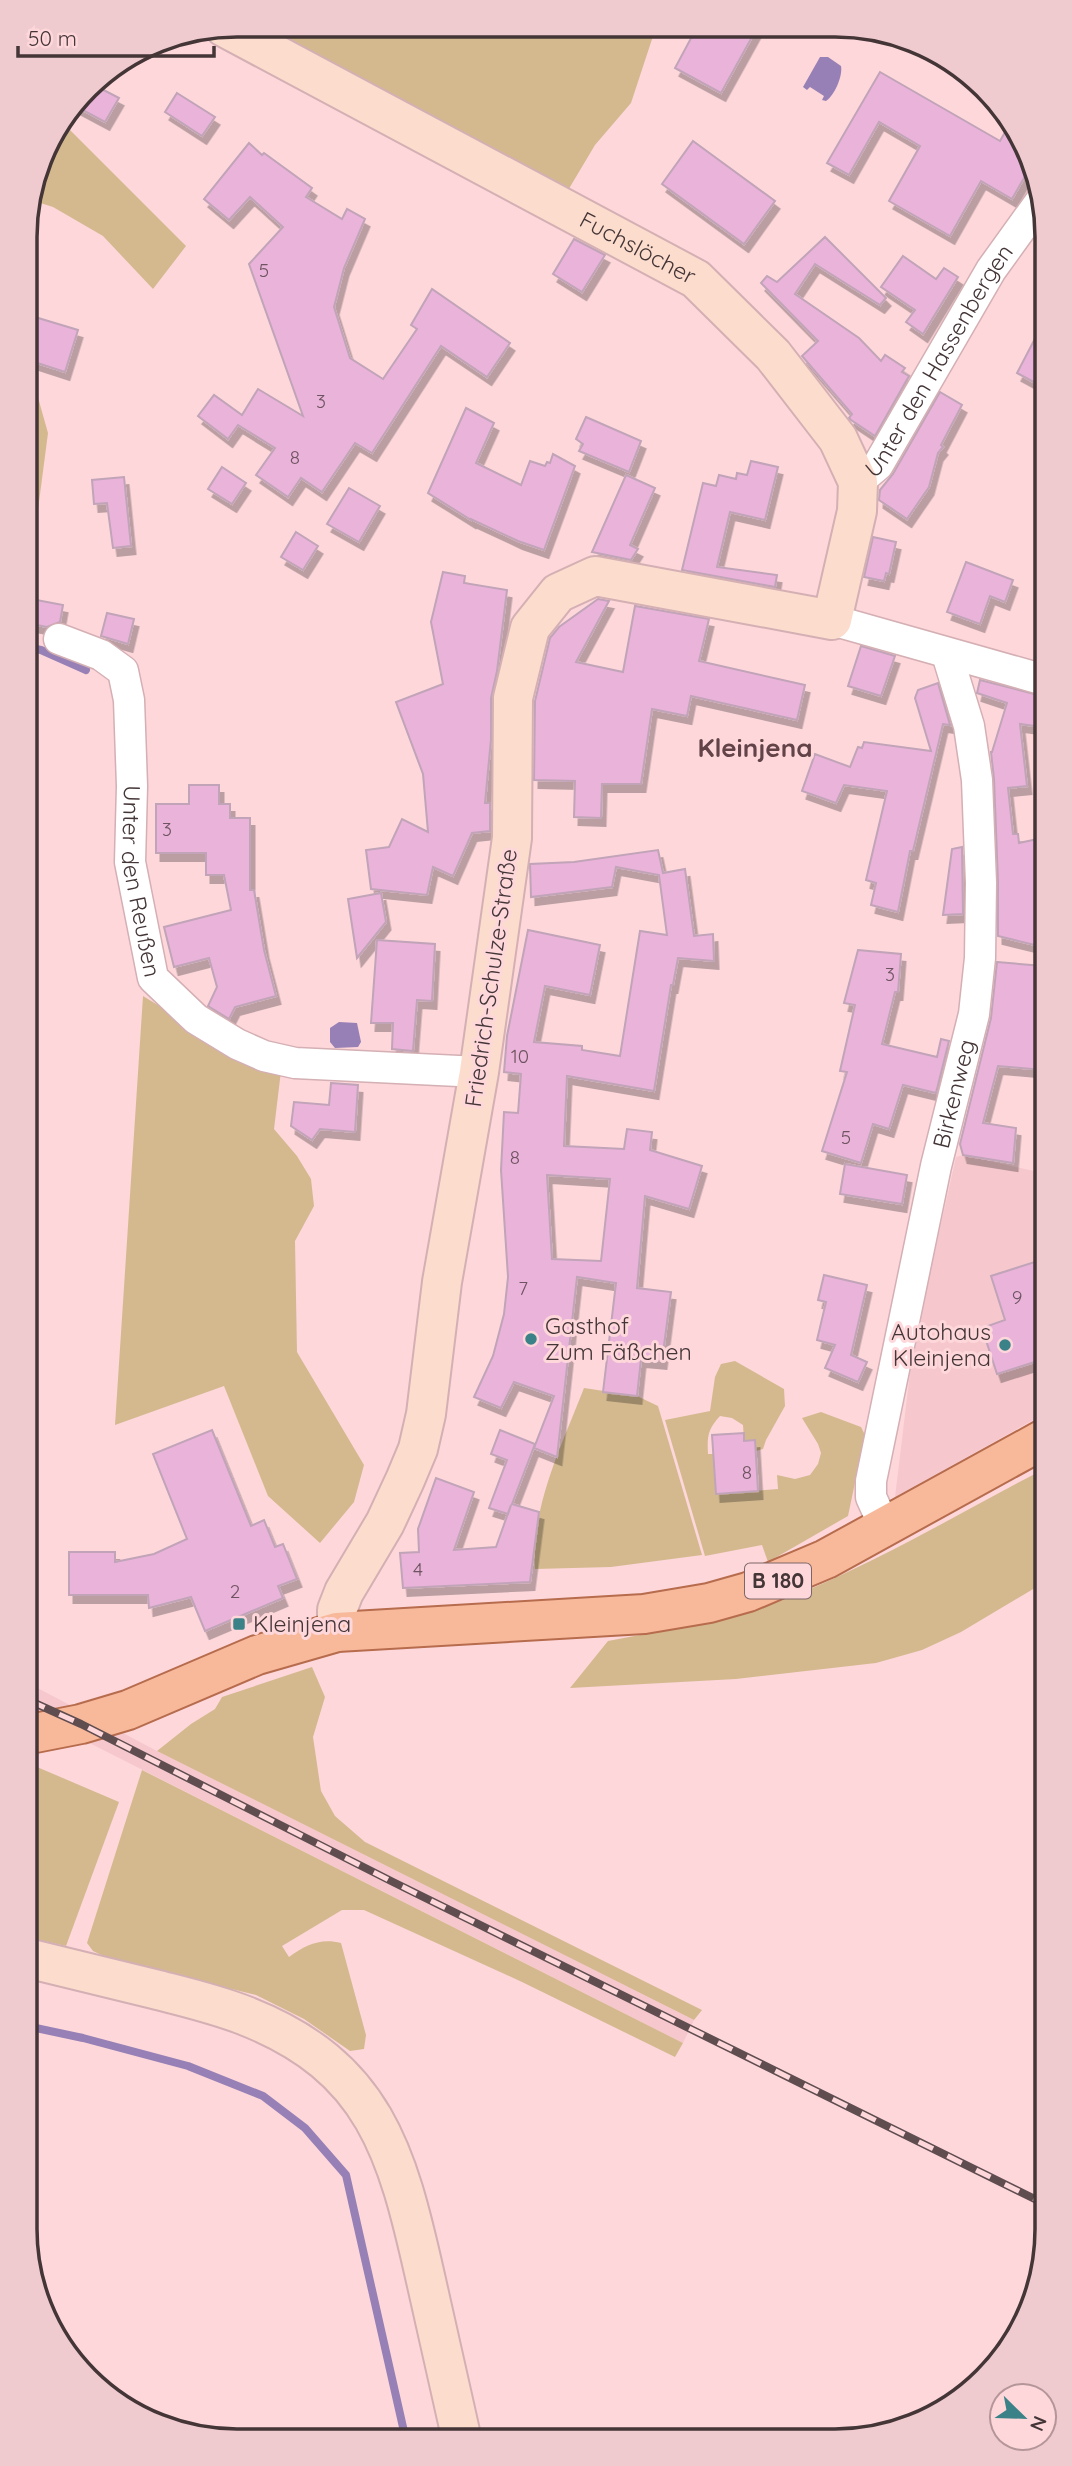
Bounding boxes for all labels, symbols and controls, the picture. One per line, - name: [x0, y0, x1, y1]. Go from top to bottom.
- scale bar: [18, 14, 214, 58]
- text: 50 m: [28, 25, 77, 51]
- street label: Fuchslöcher: [575, 205, 701, 290]
- street label: Unter den Hassenbergen: [859, 238, 1019, 484]
- house number: 5: [259, 258, 269, 282]
- house number: 3: [316, 389, 326, 413]
- house number: 8: [290, 445, 300, 469]
- district label: Kleinjena: [697, 731, 813, 764]
- street label: Unter den Reußen: [116, 785, 167, 979]
- house number: 3: [162, 817, 172, 841]
- street label: Friedrich-Schulze-Straße: [458, 847, 523, 1109]
- house number: 3: [885, 962, 895, 986]
- street label: Birkenweg: [926, 1036, 981, 1151]
- house number: 10: [511, 1044, 529, 1068]
- house number: 5: [841, 1125, 851, 1149]
- house number: 8: [510, 1145, 520, 1169]
- house number: 7: [518, 1276, 528, 1300]
- house number: 9: [1012, 1285, 1022, 1309]
- place label: Gasthof Zum Fäßchen: [545, 1311, 692, 1366]
- place label: Autohaus Kleinjena: [891, 1317, 991, 1372]
- marker: Gasthof Zum Fäßchen: [523, 1331, 539, 1347]
- marker: Autohaus Kleinjena: [997, 1337, 1013, 1353]
- house number: 8: [742, 1460, 752, 1484]
- house number: 4: [413, 1557, 423, 1581]
- road number: B 180: [745, 1564, 811, 1598]
- house number: 2: [230, 1579, 240, 1603]
- place label: Kleinjena: [253, 1609, 351, 1638]
- marker: Kleinjena: [231, 1616, 247, 1632]
- north arrow: [988, 2382, 1058, 2452]
- text: N: [1025, 2413, 1052, 2435]

